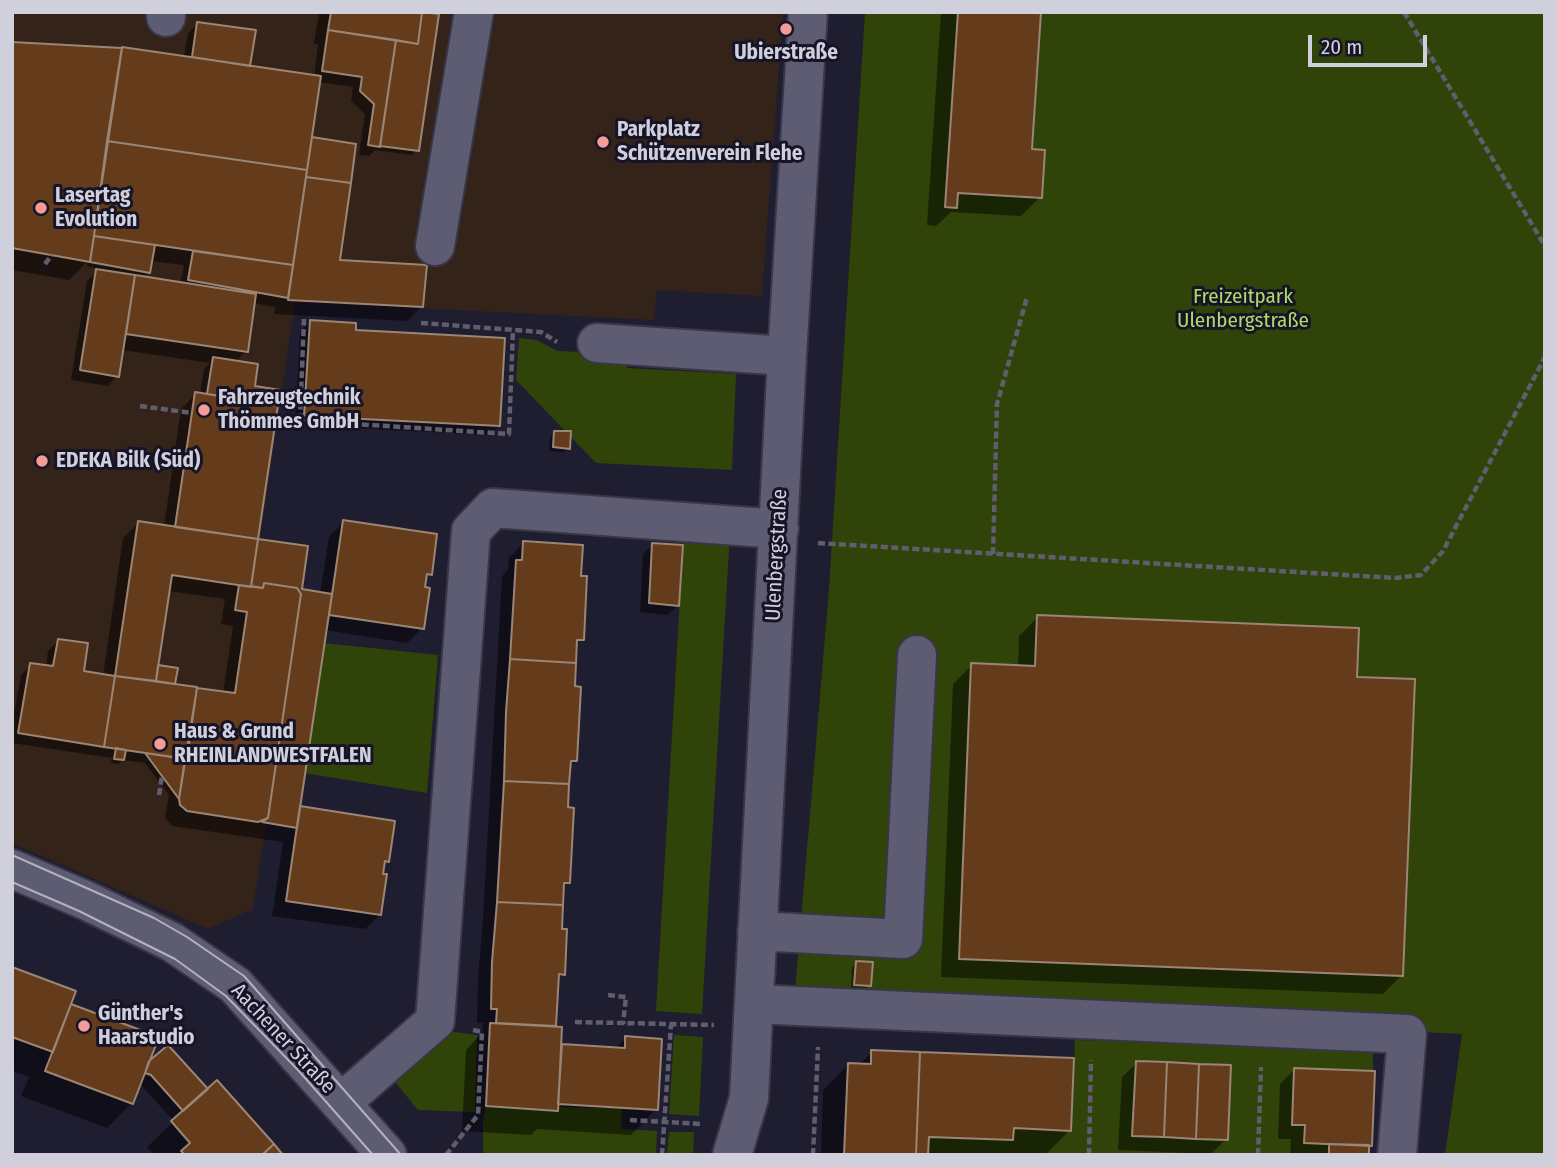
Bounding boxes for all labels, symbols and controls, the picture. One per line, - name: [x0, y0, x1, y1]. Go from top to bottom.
- marker: Ubierstraße: [778, 21, 794, 37]
- scale bar: [1312, 21, 1431, 65]
- text: 20 m: [1321, 34, 1362, 60]
- place label: Ubierstraße: [734, 40, 838, 66]
- place label: Parkplatz Schützenverein Flehe: [617, 117, 802, 167]
- marker: Parkplatz Schützenverein Flehe: [595, 134, 611, 150]
- place label: Lasertag Evolution: [55, 183, 137, 233]
- marker: Lasertag Evolution: [33, 200, 49, 216]
- park label: Freizeitpark Ulenbergstraße: [1177, 284, 1309, 334]
- place label: Fahrzeugtechnik Thömmes GmbH: [218, 385, 360, 435]
- marker: Fahrzeugtechnik Thömmes GmbH: [196, 402, 212, 418]
- place label: EDEKA Bilk (Süd): [56, 448, 200, 474]
- marker: EDEKA Bilk (Süd): [34, 453, 50, 469]
- street label: Ulenbergstraße: [761, 488, 793, 622]
- place label: Haus & Grund RHEINLANDWESTFALEN: [174, 719, 371, 769]
- marker: Haus & Grund RHEINLANDWESTFALEN: [152, 736, 168, 752]
- street label: Aachener Straße: [226, 979, 340, 1099]
- place label: Günther's Haarstudio: [98, 1001, 194, 1051]
- marker: Günther's Haarstudio: [76, 1018, 92, 1034]

